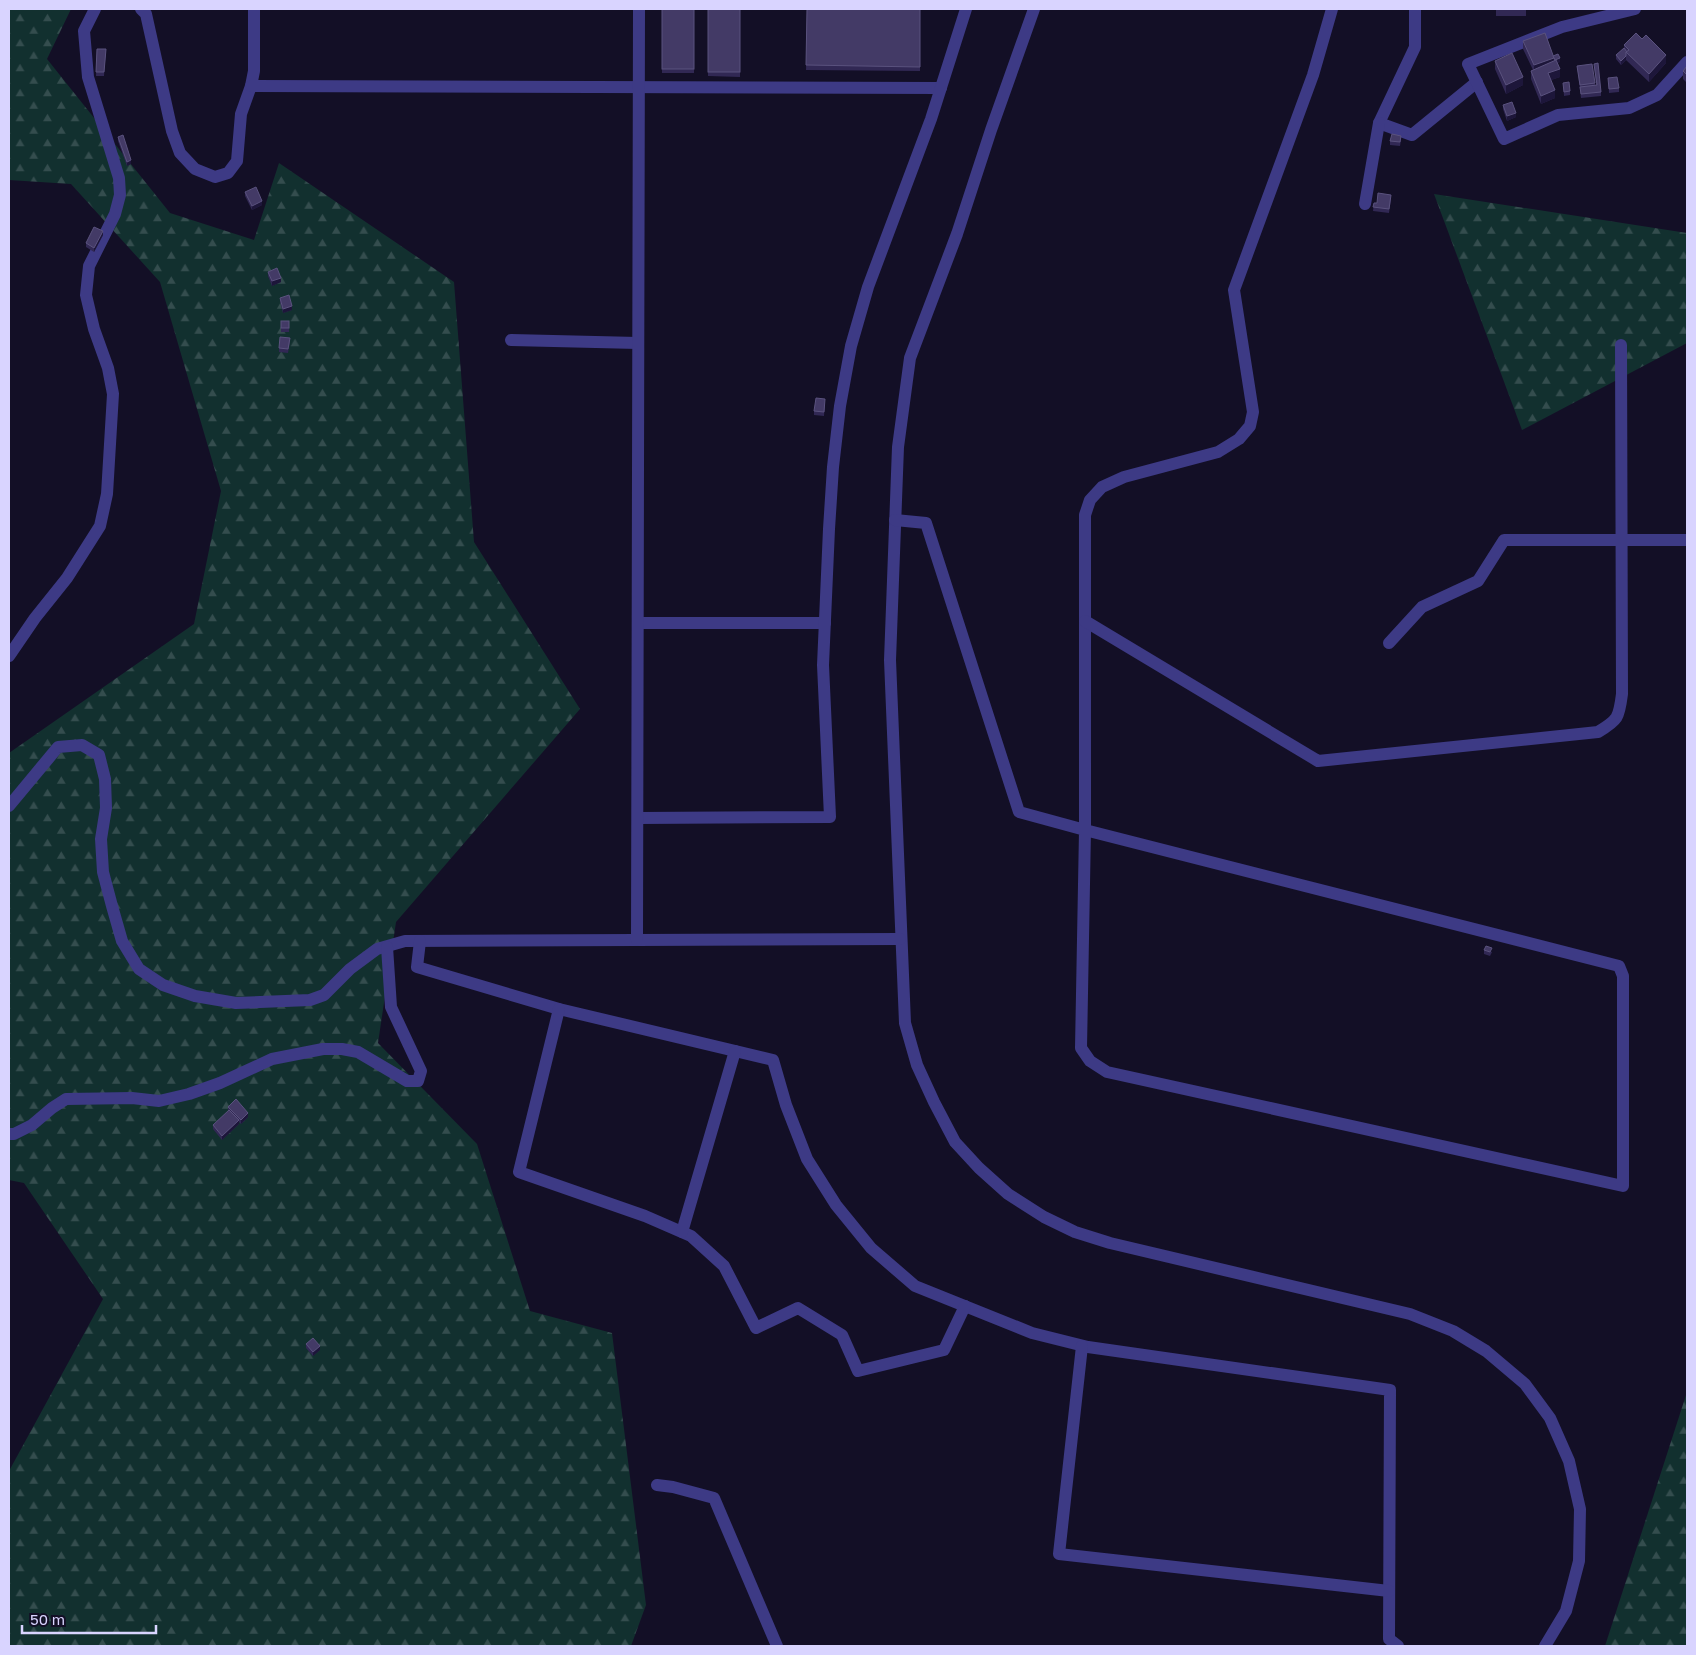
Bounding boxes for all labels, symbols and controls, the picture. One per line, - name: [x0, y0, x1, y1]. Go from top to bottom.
- scale bar: [22, 1602, 156, 1634]
- text: 50 m: [30, 1610, 65, 1628]

